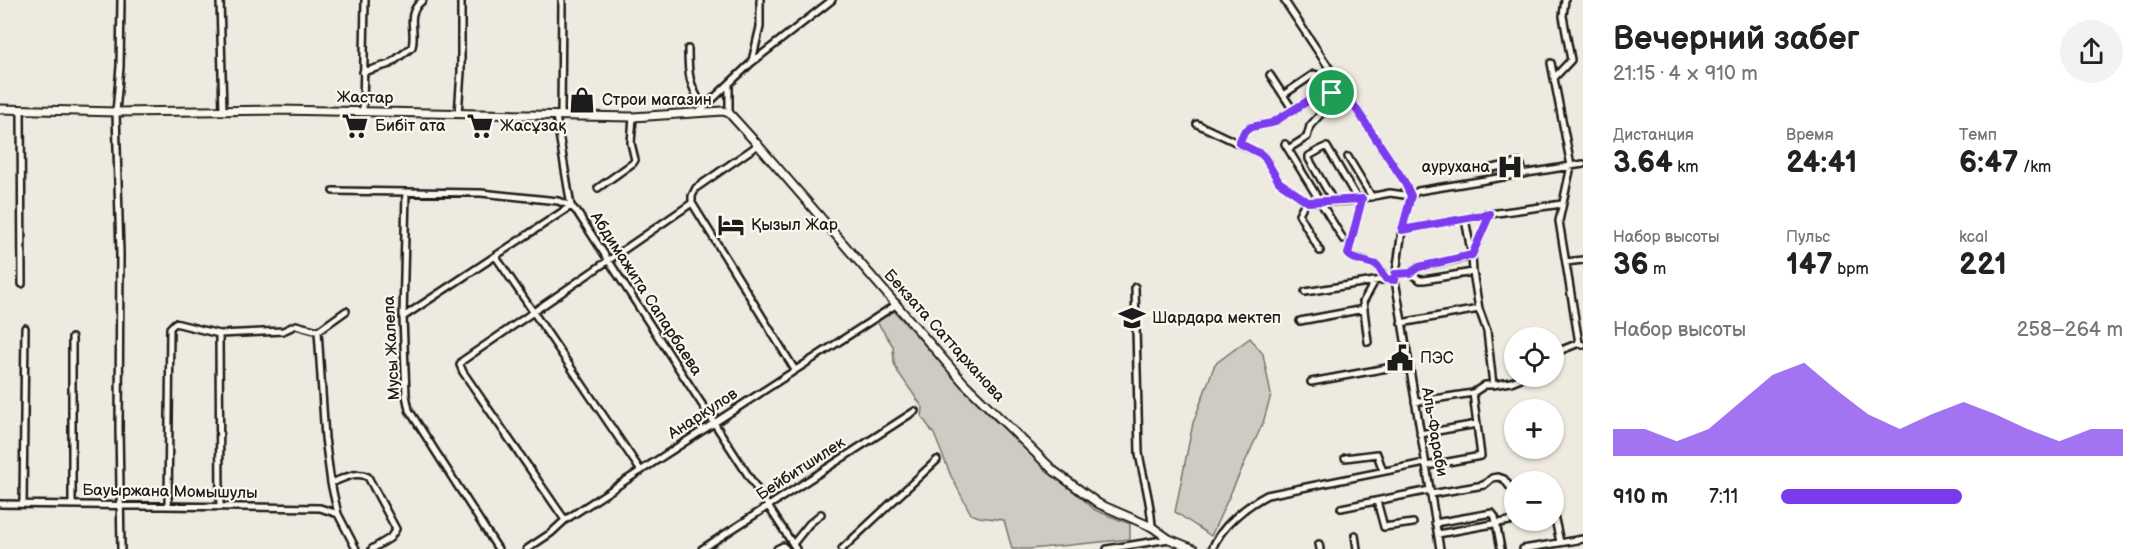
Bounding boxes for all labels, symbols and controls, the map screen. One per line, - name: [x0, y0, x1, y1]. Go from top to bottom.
- text: Вечерний забег: [1613, 19, 1860, 59]
- button: share: [2060, 20, 2123, 83]
- text: 21:15 · 4 × 910 m: [1613, 62, 1758, 86]
- pin: [1306, 67, 1357, 118]
- icon: arrive: [1315, 76, 1348, 109]
- shop icon: Строи магазин: [567, 85, 597, 115]
- street label: Жастар: [336, 88, 394, 108]
- place label: Строи магазин: [602, 91, 712, 110]
- supermarket icon: Бибіт ата: [340, 111, 370, 141]
- supermarket icon: Жасұзақ: [465, 111, 495, 141]
- place label: Бибіт ата: [375, 117, 446, 136]
- place label: Жасұзақ: [500, 117, 566, 136]
- text: Дистанция: [1613, 126, 1694, 145]
- text: Время: [1786, 126, 1834, 145]
- text: Темп: [1959, 126, 1997, 145]
- text: 3.64: [1613, 145, 1673, 181]
- text: 24:41: [1786, 145, 1857, 181]
- text: 6:47: [1959, 145, 2019, 181]
- hospital icon: аурухана: [1495, 152, 1525, 182]
- place label: аурухана: [1422, 158, 1491, 177]
- text: km: [1673, 158, 1698, 177]
- text: /km: [2019, 158, 2051, 177]
- street label: Абдимажита Сапарбаева: [585, 208, 706, 380]
- hotel icon: Қызыл Жар: [716, 210, 746, 240]
- place label: Қызыл Жар: [751, 216, 838, 235]
- text: Набор высоты: [1613, 228, 1720, 247]
- text: Пульс: [1786, 228, 1830, 247]
- text: kcal: [1959, 228, 1988, 247]
- text: 36: [1613, 247, 1649, 283]
- text: 147: [1786, 247, 1833, 283]
- text: 221: [1959, 247, 2007, 283]
- text: m: [1649, 260, 1666, 279]
- text: bpm: [1833, 260, 1869, 279]
- street label: Бекзата Саттарханова: [880, 266, 1009, 406]
- street label: Мусы Жалела: [380, 295, 404, 401]
- school or university icon: Шардара мектеп: [1117, 303, 1147, 333]
- place label: Шардара мектеп: [1152, 309, 1281, 328]
- text: Набор высоты: [1613, 318, 1746, 342]
- text: 258–264 m: [2017, 318, 2123, 342]
- map controls: [1504, 327, 1564, 531]
- button: locate: [1504, 327, 1564, 387]
- public building icon: ПЭС: [1385, 343, 1415, 373]
- place label: ПЭС: [1420, 349, 1454, 368]
- street label: Анаркулов: [664, 384, 742, 444]
- street label: Аль-Фараби: [1417, 385, 1451, 478]
- button: +: [1504, 399, 1564, 459]
- street label: Бейбитшилек: [753, 433, 849, 505]
- button: −: [1504, 471, 1564, 531]
- street label: Бауыржана Момышулы: [82, 481, 258, 503]
- text: 910 m: [1613, 485, 1668, 509]
- text: 7:11: [1709, 485, 1738, 509]

